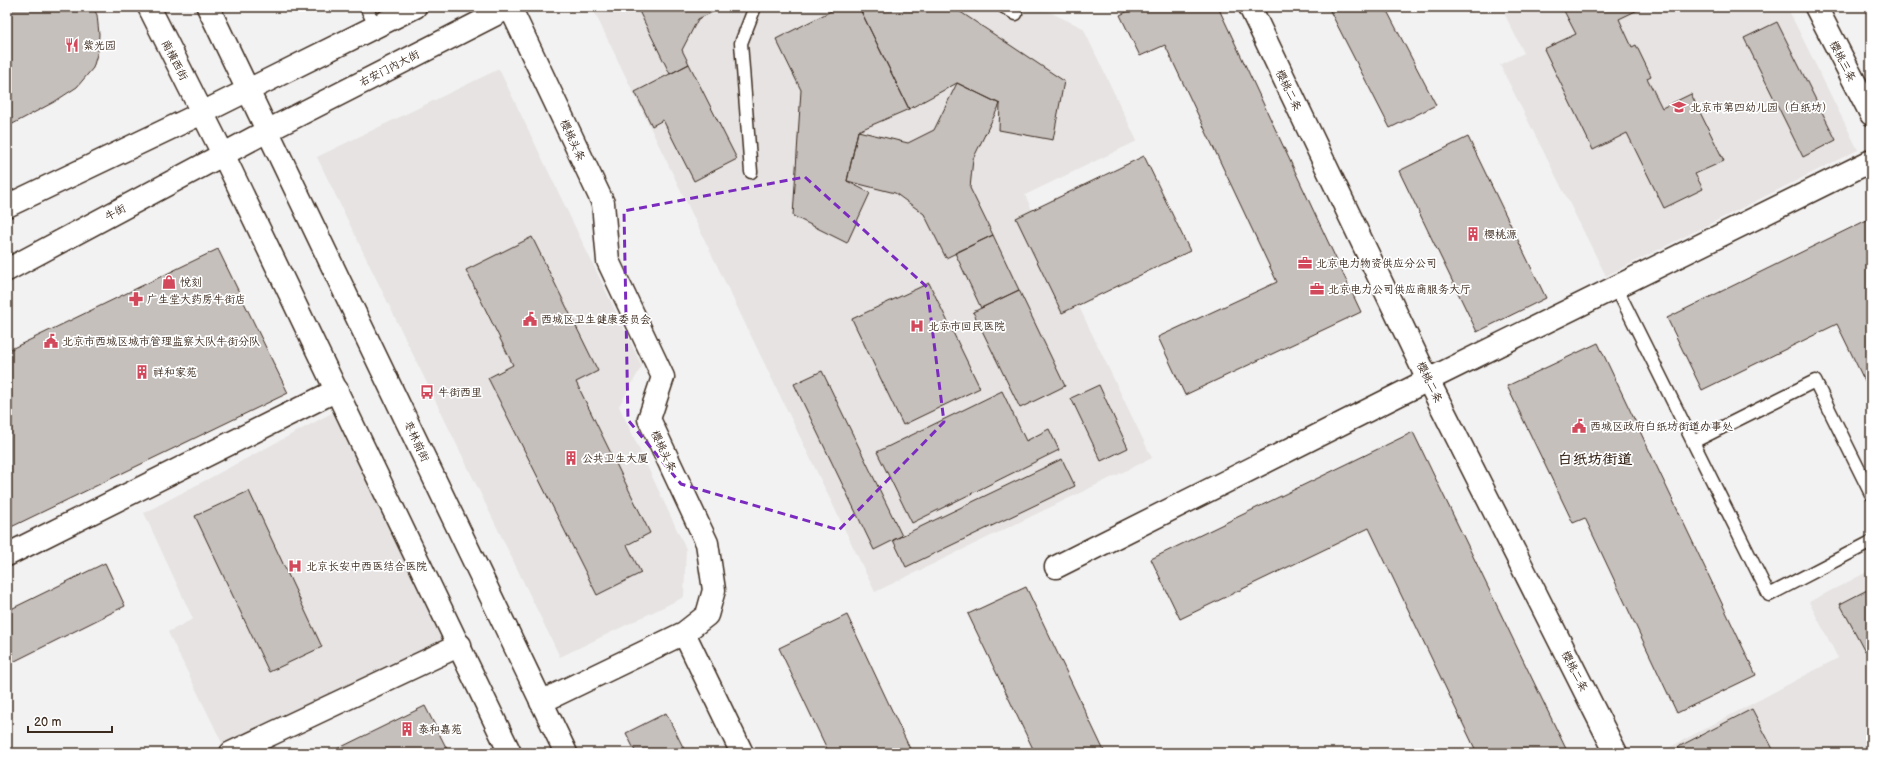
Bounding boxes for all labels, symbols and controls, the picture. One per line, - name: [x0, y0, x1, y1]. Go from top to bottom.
- restaurant icon: 紫光园: [64, 37, 80, 53]
- street label: 南横西街: [159, 38, 191, 84]
- place label: 紫光园: [83, 39, 116, 52]
- street label: 樱桃三条: [1827, 39, 1858, 84]
- street label: 右安门内大街: [357, 47, 422, 89]
- street label: 樱桃二条: [1273, 68, 1304, 113]
- school or university icon: 北京市第四幼儿园（白纸坊）: [1671, 99, 1687, 115]
- place label: 北京市第四幼儿园（白纸坊）: [1690, 101, 1833, 114]
- street label: 樱桃头条: [557, 118, 588, 163]
- street label: 牛街: [102, 201, 129, 223]
- building icon: 樱桃源: [1465, 226, 1481, 242]
- place label: 樱桃源: [1484, 228, 1517, 241]
- office icon: 北京电力物资供应分公司: [1297, 255, 1313, 271]
- place label: 北京电力物资供应分公司: [1316, 257, 1437, 270]
- shop icon: 悦刻: [161, 274, 177, 290]
- place label: 悦刻: [180, 276, 202, 289]
- office icon: 北京电力公司供应商服务大厅: [1309, 281, 1325, 297]
- place label: 北京电力公司供应商服务大厅: [1328, 283, 1471, 296]
- pharmacy icon: 广生堂大药房牛街店: [128, 291, 144, 307]
- place label: 广生堂大药房牛街店: [147, 293, 246, 306]
- public building icon: 西城区卫生健康委员会: [522, 311, 538, 327]
- place label: 西城区卫生健康委员会: [541, 313, 651, 326]
- hospital icon: 北京市回民医院: [909, 318, 925, 334]
- place label: 北京市回民医院: [928, 320, 1005, 333]
- public building icon: 北京市西城区城市管理监察大队牛街分队: [43, 333, 59, 349]
- place label: 北京市西城区城市管理监察大队牛街分队: [62, 335, 260, 348]
- street label: 樱桃二条: [1414, 360, 1445, 405]
- building icon: 祥和家苑: [134, 364, 150, 380]
- place label: 祥和家苑: [153, 366, 197, 379]
- bus stop icon: 牛街西里: [419, 384, 435, 400]
- place label: 牛街西里: [438, 386, 482, 399]
- public building icon: 西城区政府白纸坊街道办事处: [1571, 418, 1587, 434]
- street label: 枣林前街: [401, 419, 432, 465]
- place label: 西城区政府白纸坊街道办事处: [1590, 420, 1733, 433]
- street label: 樱桃头条: [648, 429, 679, 474]
- building icon: 公共卫生大厦: [563, 450, 579, 466]
- district label: 白纸坊街道: [1557, 450, 1633, 469]
- place label: 公共卫生大厦: [582, 452, 648, 465]
- hospital icon: 北京长安中西医结合医院: [287, 558, 303, 574]
- place label: 北京长安中西医结合医院: [306, 560, 427, 573]
- street label: 樱桃二条: [1559, 649, 1590, 694]
- scale bar: [28, 708, 112, 734]
- text: 20 m: [34, 715, 61, 730]
- building icon: 泰和嘉苑: [399, 721, 415, 737]
- place label: 泰和嘉苑: [418, 723, 462, 736]

